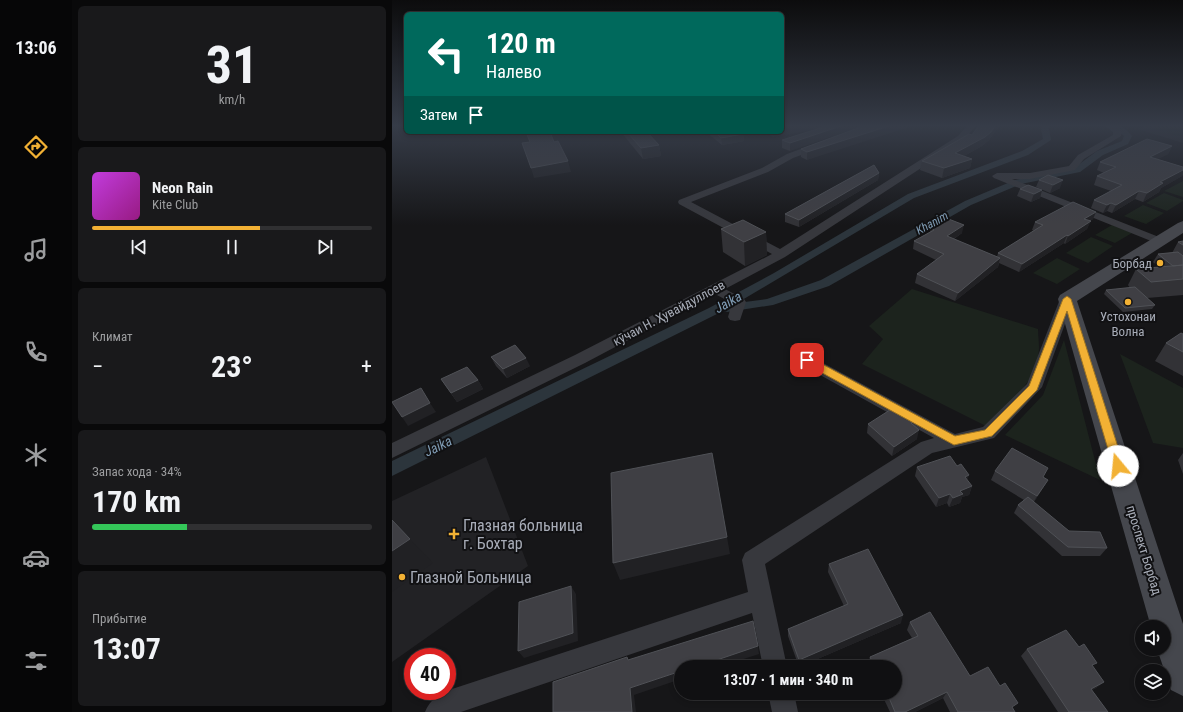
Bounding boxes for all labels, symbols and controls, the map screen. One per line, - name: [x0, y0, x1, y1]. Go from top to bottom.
- text: 120 m: [486, 27, 556, 60]
- icon: left: [420, 28, 472, 80]
- text: 31: [206, 35, 258, 96]
- text: 13:06: [15, 37, 57, 58]
- text: Налево: [486, 61, 542, 82]
- text: km/h: [219, 92, 245, 107]
- icon: arrive: [465, 104, 487, 126]
- text: Затем: [420, 106, 457, 124]
- icon: directions: [22, 133, 50, 161]
- text: Neon Rain: [152, 179, 213, 197]
- text: Kite Club: [152, 197, 198, 212]
- water label: Khanim: [913, 208, 951, 238]
- icon: music: [22, 236, 50, 264]
- icon: previous: [128, 236, 150, 258]
- icon: pause: [221, 236, 243, 258]
- icon: next: [314, 236, 336, 258]
- place label: Борбад: [1112, 256, 1152, 271]
- marker: Борбад: [1155, 258, 1165, 268]
- street label: кӯчаи Н. Ҳувайдуллоев: [610, 277, 728, 349]
- water label: Jaika: [712, 288, 744, 316]
- marker: Устохонаи Волна: [1123, 297, 1133, 307]
- place label: Устохонаи Волна: [1100, 309, 1156, 339]
- text: Климат: [92, 329, 133, 344]
- icon: phone: [22, 338, 50, 366]
- pin: [790, 343, 824, 377]
- text: 23°: [211, 349, 253, 384]
- icon: arrive: [796, 349, 818, 371]
- text: −: [92, 354, 103, 379]
- text: +: [361, 354, 372, 379]
- water label: Jaika: [422, 432, 454, 460]
- icon: climate: [22, 441, 50, 469]
- position arrow: [1097, 445, 1139, 487]
- text: Запас хода · 34%: [92, 464, 182, 479]
- text: 170 km: [92, 484, 181, 519]
- street label: проспект Борбад: [1123, 504, 1165, 597]
- place label: Глазная больница г. Бохтар: [463, 516, 583, 553]
- marker: Глазная больница г. Бохтар: [448, 528, 460, 540]
- icon: car: [22, 544, 50, 572]
- place label: Глазной Больница: [410, 568, 532, 587]
- marker: Глазной Больница: [397, 572, 407, 582]
- text: Прибытие: [92, 611, 147, 626]
- map controls: [1135, 620, 1171, 700]
- button: sound: [1135, 620, 1171, 656]
- text: 13:07: [92, 631, 161, 666]
- icon: filters: [22, 647, 50, 675]
- speed limit sign: 40: [404, 648, 456, 700]
- button: layers: [1135, 664, 1171, 700]
- text: 13:07 · 1 мин · 340 m: [723, 671, 853, 689]

